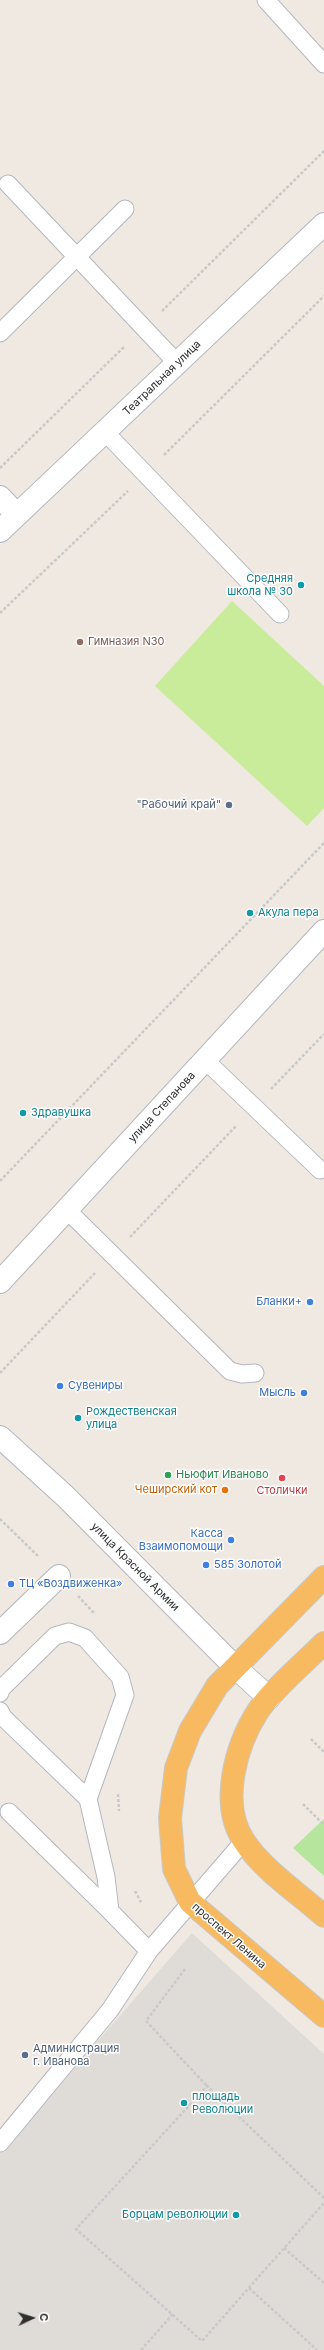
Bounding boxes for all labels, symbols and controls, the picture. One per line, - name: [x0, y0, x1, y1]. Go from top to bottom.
- street label: Театральная улица: [120, 338, 204, 418]
- place label: Средняя школа № 30: [227, 572, 293, 598]
- marker: Средняя школа № 30: [296, 580, 306, 590]
- place label: Гимназия N30: [88, 635, 165, 649]
- marker: Гимназия N30: [75, 637, 85, 647]
- place label: "Рабочий край": [136, 798, 221, 812]
- marker: "Рабочий край": [224, 800, 234, 810]
- place label: Акула пера: [258, 906, 319, 920]
- marker: Акула пера: [245, 908, 255, 918]
- street label: улица Степанова: [126, 1069, 198, 1145]
- place label: Здравушка: [31, 1106, 91, 1120]
- marker: Здравушка: [18, 1108, 28, 1118]
- place label: Бланки+: [256, 1295, 302, 1309]
- marker: Бланки+: [305, 1297, 315, 1307]
- place label: Сувениры: [68, 1379, 123, 1393]
- marker: Сувениры: [55, 1381, 65, 1391]
- place label: Мысль: [259, 1386, 296, 1400]
- marker: Мысль: [299, 1388, 309, 1398]
- place label: Рождественская улица: [86, 1405, 177, 1431]
- marker: Рождественская улица: [73, 1413, 83, 1423]
- place label: Ньюфит Иваново: [176, 1468, 268, 1482]
- marker: Ньюфит Иваново: [163, 1470, 173, 1480]
- marker: Столички: [277, 1473, 287, 1483]
- place label: Чеширский кот: [135, 1483, 217, 1497]
- place label: Столички: [256, 1484, 308, 1498]
- marker: Чеширский кот: [220, 1485, 230, 1495]
- street label: улица Красной Армии: [88, 1520, 182, 1614]
- place label: Касса Взаимопомощи: [139, 1527, 223, 1553]
- marker: Касса Взаимопомощи: [226, 1535, 236, 1545]
- place label: 585 Золотой: [214, 1558, 282, 1572]
- marker: 585 Золотой: [201, 1560, 211, 1570]
- place label: ТЦ «Воздвиженка»: [19, 1577, 123, 1591]
- marker: ТЦ «Воздвиженка»: [6, 1579, 16, 1589]
- street label: проспект Ленина: [189, 1900, 269, 1972]
- place label: Администрация г. Иванова: [33, 2042, 119, 2068]
- marker: Администрация г. Иванова: [20, 2050, 30, 2060]
- place label: площадь Революции: [192, 2090, 253, 2116]
- marker: площадь Революции: [179, 2098, 189, 2108]
- place label: Борцам революции: [122, 2208, 228, 2222]
- marker: Борцам революции: [231, 2210, 241, 2220]
- north arrow: [12, 2298, 52, 2338]
- text: С: [37, 2313, 51, 2322]

